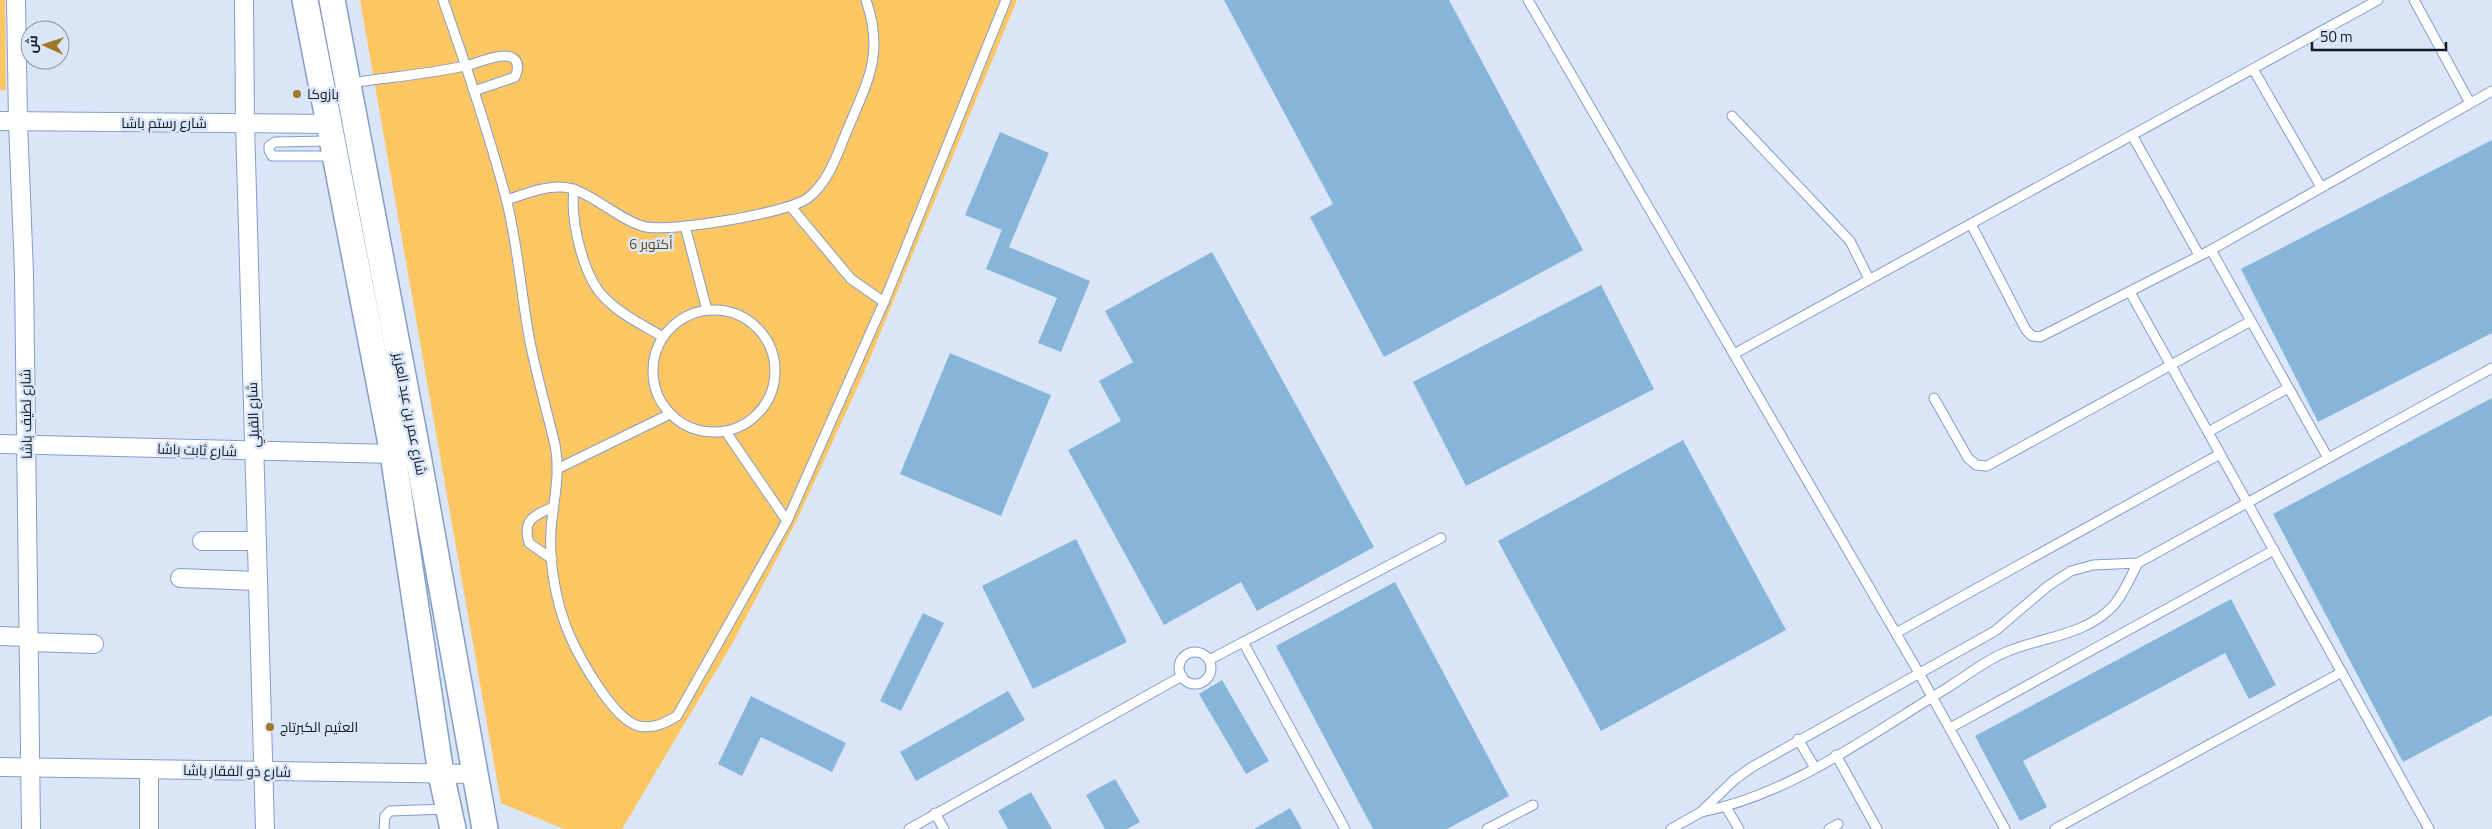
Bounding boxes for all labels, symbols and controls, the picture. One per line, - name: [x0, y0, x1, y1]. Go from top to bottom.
- north arrow: [20, 20, 70, 70]
- scale bar: [2312, 20, 2446, 52]
- text: 50 m: [2320, 25, 2353, 48]
- text: ش: [21, 35, 42, 54]
- place label: بازوكا: [307, 83, 339, 104]
- marker: بازوكا: [291, 88, 303, 100]
- street label: شارع رستم باشا: [121, 112, 207, 133]
- park label: 6 أكتوبر: [629, 233, 673, 254]
- street label: شارع عمر بن عبد العزيز: [388, 350, 433, 477]
- street label: شارع لطيف باشا: [14, 369, 37, 459]
- street label: شارع القبلي: [241, 382, 266, 448]
- street label: شارع ثابت باشا: [157, 438, 237, 461]
- place label: العثيم الكبرتاج: [280, 716, 358, 737]
- marker: العثيم الكبرتاج: [264, 721, 276, 733]
- street label: شارع ذو الفقار باشا: [183, 759, 291, 782]

